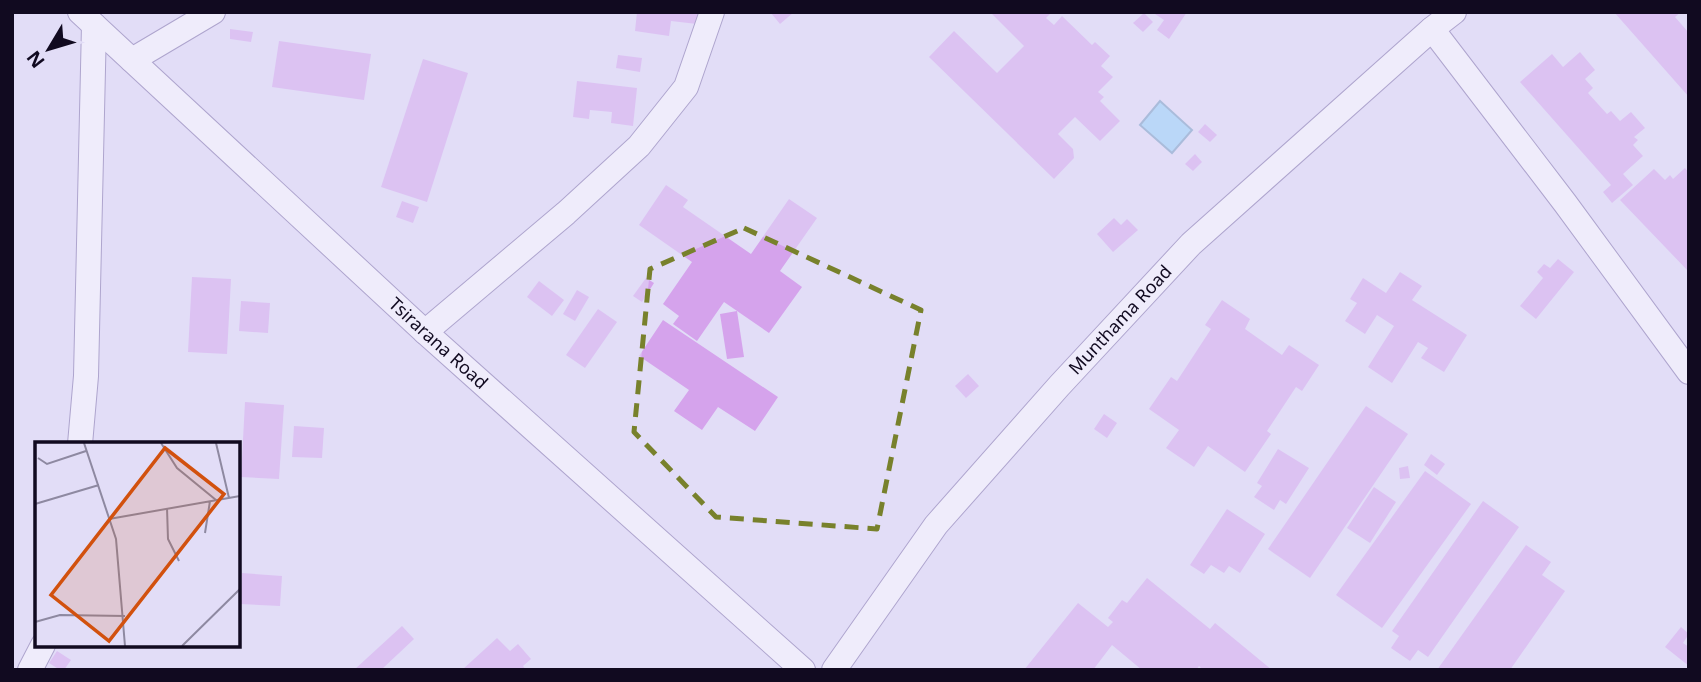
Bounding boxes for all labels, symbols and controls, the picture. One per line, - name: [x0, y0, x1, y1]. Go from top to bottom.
- north arrow: [14, 14, 84, 84]
- text: N: [21, 45, 51, 74]
- street label: Munthama Road: [1063, 259, 1176, 379]
- street label: Tsirarana Road: [384, 292, 494, 394]
- inset map: [35, 442, 240, 647]

